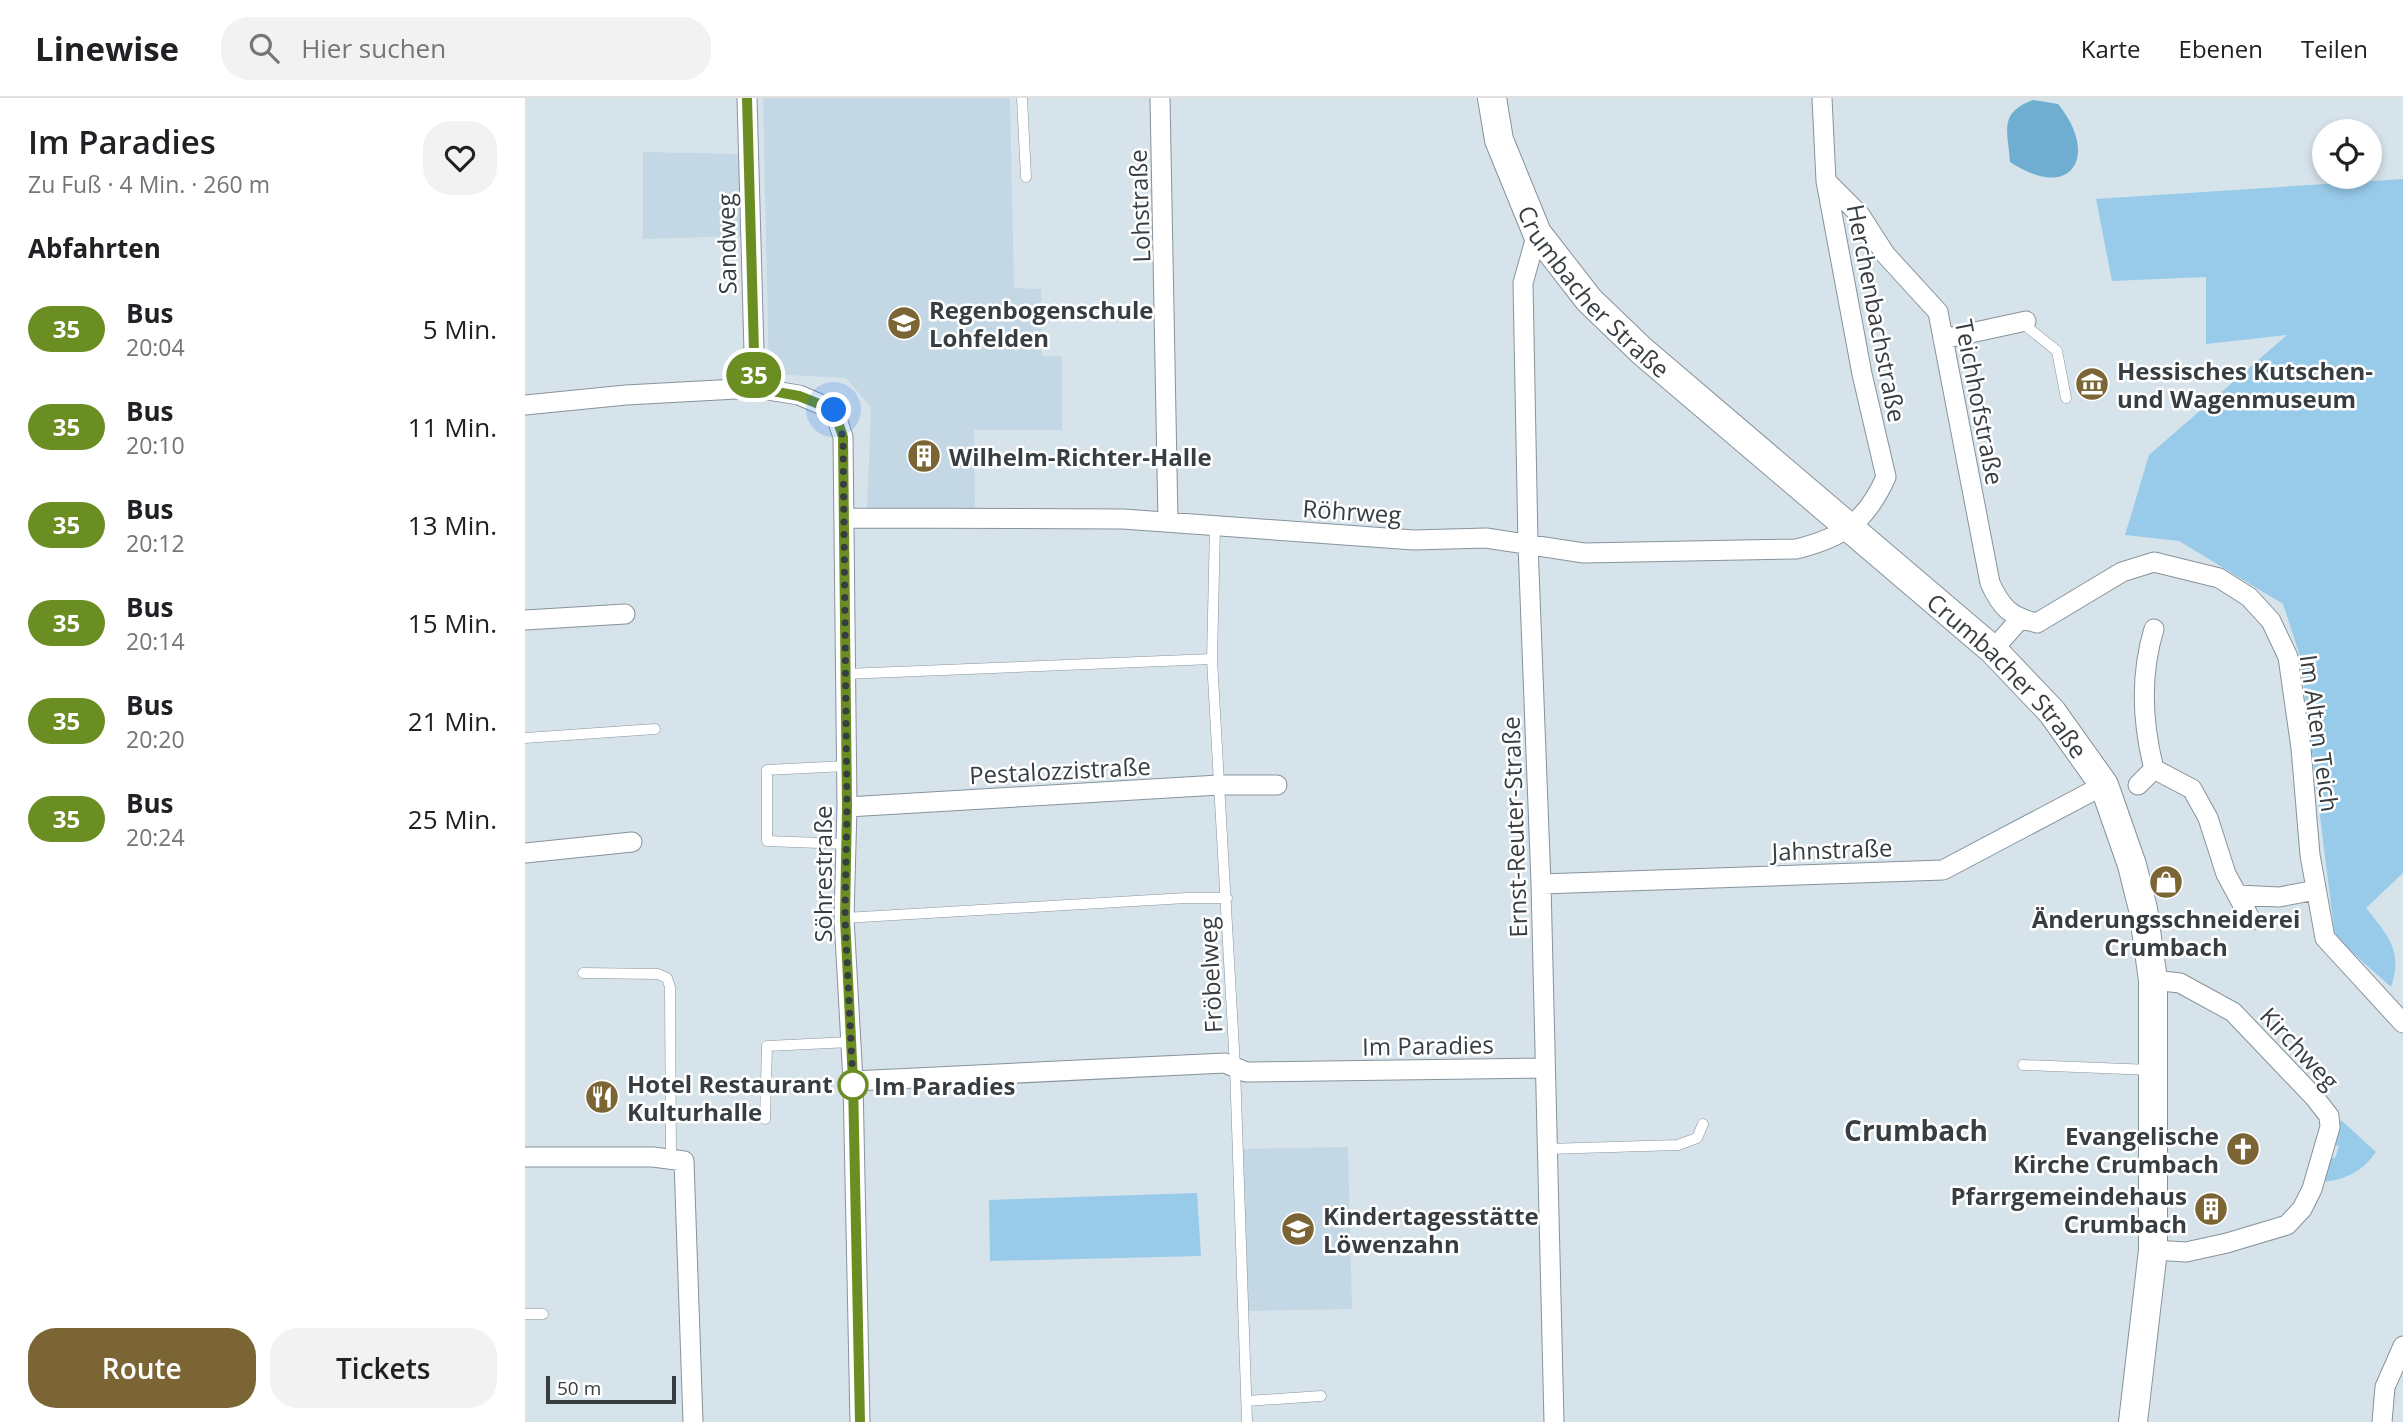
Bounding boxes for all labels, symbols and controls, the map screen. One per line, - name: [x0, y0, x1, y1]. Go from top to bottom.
- search box: [221, 17, 711, 80]
- text: Linewise: [35, 26, 179, 71]
- icon: search: [245, 29, 283, 67]
- text: Hier suchen: [301, 30, 446, 66]
- text: Karte: [2081, 32, 2141, 65]
- text: Ebenen: [2179, 32, 2263, 65]
- text: Teilen: [2301, 32, 2368, 65]
- text: Im Paradies: [28, 119, 216, 164]
- map controls: [2312, 119, 2382, 189]
- button: locate: [2312, 119, 2382, 189]
- button: heart: [423, 121, 497, 195]
- street label: Lohstraße: [1121, 149, 1157, 263]
- text: Zu Fuß · 4 Min. · 260 m: [28, 168, 270, 200]
- street label: Sandweg: [709, 193, 743, 295]
- street label: Crumbacher Straße: [1511, 200, 1677, 384]
- street label: Herchenbachstraße: [1840, 201, 1914, 425]
- text: Abfahrten: [28, 230, 161, 266]
- place label: Regenbogenschule Lohfelden: [929, 293, 1153, 354]
- text: Bus: [126, 295, 173, 331]
- school or university icon: Regenbogenschule Lohfelden: [885, 304, 923, 342]
- text: 5 Min.: [423, 311, 497, 347]
- text: 35: [53, 312, 80, 345]
- street label: Teichhofstraße: [1948, 317, 2012, 487]
- text: 20:04: [126, 331, 185, 363]
- line badge: 35: [723, 352, 785, 398]
- place label: Hessisches Kutschen- und Wagenmuseum: [2117, 354, 2373, 415]
- text: 35: [740, 358, 768, 391]
- museum icon: Hessisches Kutschen- und Wagenmuseum: [2073, 365, 2111, 403]
- your location: [816, 392, 851, 427]
- text: Bus: [126, 393, 173, 429]
- text: 11 Min.: [408, 409, 497, 445]
- text: 35: [53, 410, 80, 443]
- text: 20:10: [126, 429, 185, 461]
- building icon: Wilhelm-Richter-Halle: [905, 437, 943, 475]
- place label: Wilhelm-Richter-Halle: [949, 440, 1212, 473]
- text: Bus: [126, 491, 173, 527]
- street label: Röhrweg: [1302, 491, 1402, 531]
- text: 13 Min.: [408, 507, 497, 543]
- text: 35: [53, 508, 80, 541]
- text: 20:12: [126, 527, 185, 559]
- street label: Crumbacher Straße: [1921, 585, 2096, 764]
- text: Bus: [126, 589, 173, 625]
- text: 15 Min.: [408, 605, 497, 641]
- text: 35: [53, 606, 80, 639]
- text: 20:14: [126, 625, 185, 657]
- street label: Im Alten Teich: [2293, 652, 2347, 814]
- text: Bus: [126, 687, 173, 723]
- text: 21 Min.: [408, 703, 497, 739]
- text: 35: [53, 704, 80, 737]
- street label: Ernst-Reuter-Straße: [1494, 716, 1534, 938]
- text: 20:20: [126, 723, 185, 755]
- street label: Pestalozzistraße: [968, 749, 1152, 791]
- text: Bus: [126, 785, 173, 821]
- text: 25 Min.: [408, 801, 497, 837]
- text: 35: [53, 802, 80, 835]
- street label: Söhrestraße: [806, 805, 839, 943]
- text: 20:24: [126, 821, 185, 853]
- street label: Jahnstraße: [1769, 830, 1893, 868]
- shop icon: Änderungsschneiderei Crumbach: [2147, 863, 2185, 901]
- place label: Änderungsschneiderei Crumbach: [2032, 902, 2300, 963]
- street label: Fröbelweg: [1190, 916, 1230, 1034]
- street label: Kirchweg: [2253, 999, 2347, 1097]
- street label: Im Paradies: [1362, 1027, 1494, 1063]
- place label: Hotel Restaurant Kulturhalle: [627, 1067, 833, 1128]
- place label: Im Paradies: [874, 1069, 1015, 1102]
- marker: Im Paradies: [838, 1070, 868, 1100]
- restaurant icon: Hotel Restaurant Kulturhalle: [583, 1078, 621, 1116]
- district label: Crumbach: [1844, 1111, 1988, 1149]
- place label: Evangelische Kirche Crumbach: [2013, 1119, 2219, 1180]
- church icon: Evangelische Kirche Crumbach: [2224, 1130, 2262, 1168]
- place label: Pfarrgemeindehaus Crumbach: [1950, 1179, 2187, 1240]
- building icon: Pfarrgemeindehaus Crumbach: [2192, 1190, 2230, 1228]
- place label: Kindertagesstätte Löwenzahn: [1323, 1199, 1539, 1260]
- school or university icon: Kindertagesstätte Löwenzahn: [1279, 1210, 1317, 1248]
- button: Route: [28, 1328, 256, 1408]
- button: Tickets: [270, 1328, 497, 1408]
- scale bar: [546, 1373, 675, 1405]
- text: 50 m: [557, 1375, 601, 1401]

